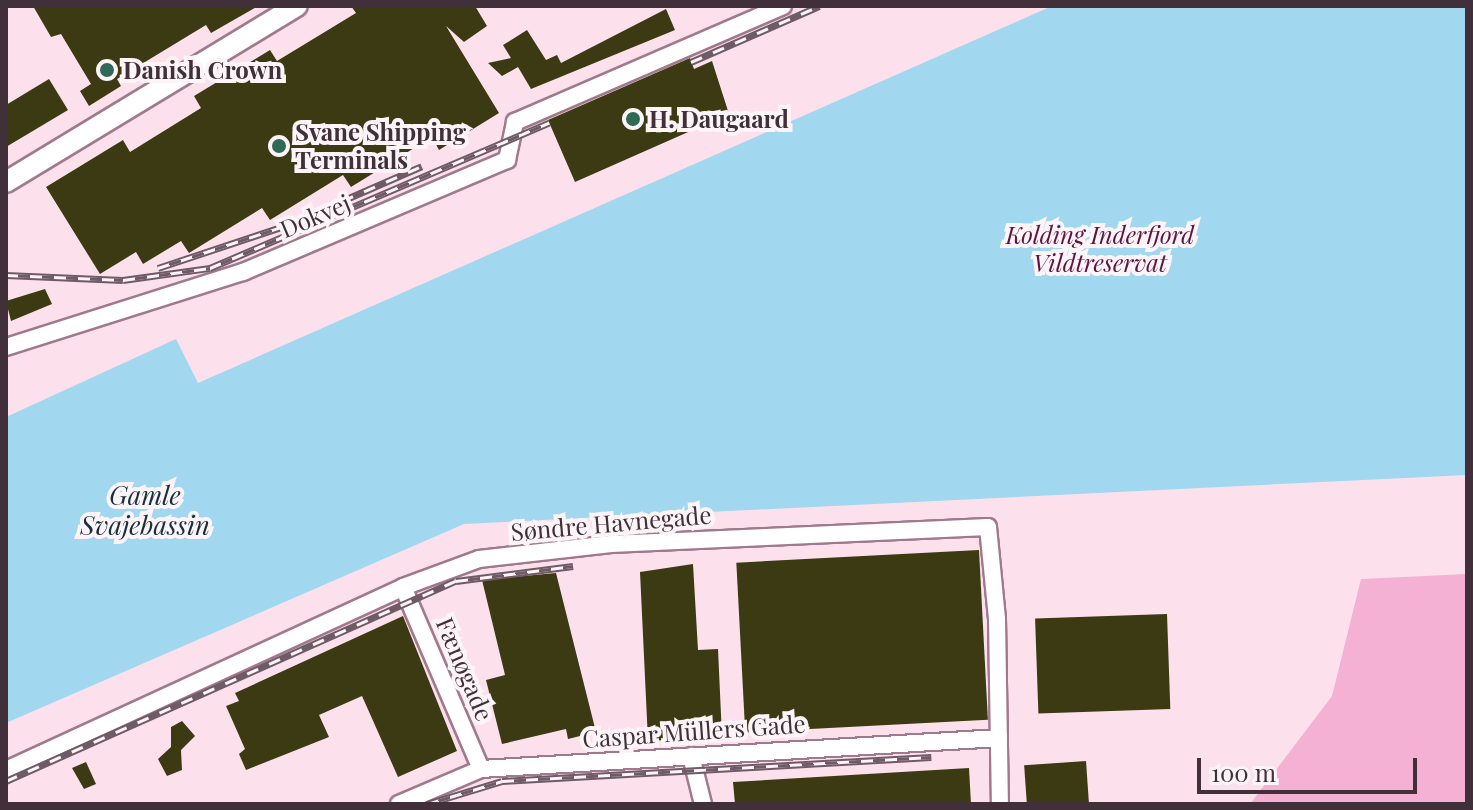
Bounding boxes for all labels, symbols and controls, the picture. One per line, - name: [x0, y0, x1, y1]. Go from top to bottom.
- place label: Danish Crown: [123, 56, 282, 84]
- marker: Danish Crown: [98, 61, 116, 79]
- place label: H. Daugaard: [649, 105, 789, 133]
- marker: H. Daugaard: [624, 110, 642, 128]
- place label: Svane Shipping Terminals: [295, 118, 466, 174]
- marker: Svane Shipping Terminals: [270, 137, 288, 155]
- street label: Dokvej: [276, 188, 354, 244]
- park label: Kolding Inderfjord Vildtreservat: [1006, 221, 1194, 277]
- water label: Gamle Svajebassin: [80, 479, 210, 540]
- street label: Søndre Havnegade: [509, 500, 713, 546]
- street label: Fænøgade: [430, 613, 500, 725]
- street label: Caspar Müllers Gade: [581, 709, 807, 753]
- scale bar: [1201, 742, 1421, 792]
- text: 100 m: [1211, 756, 1276, 788]

